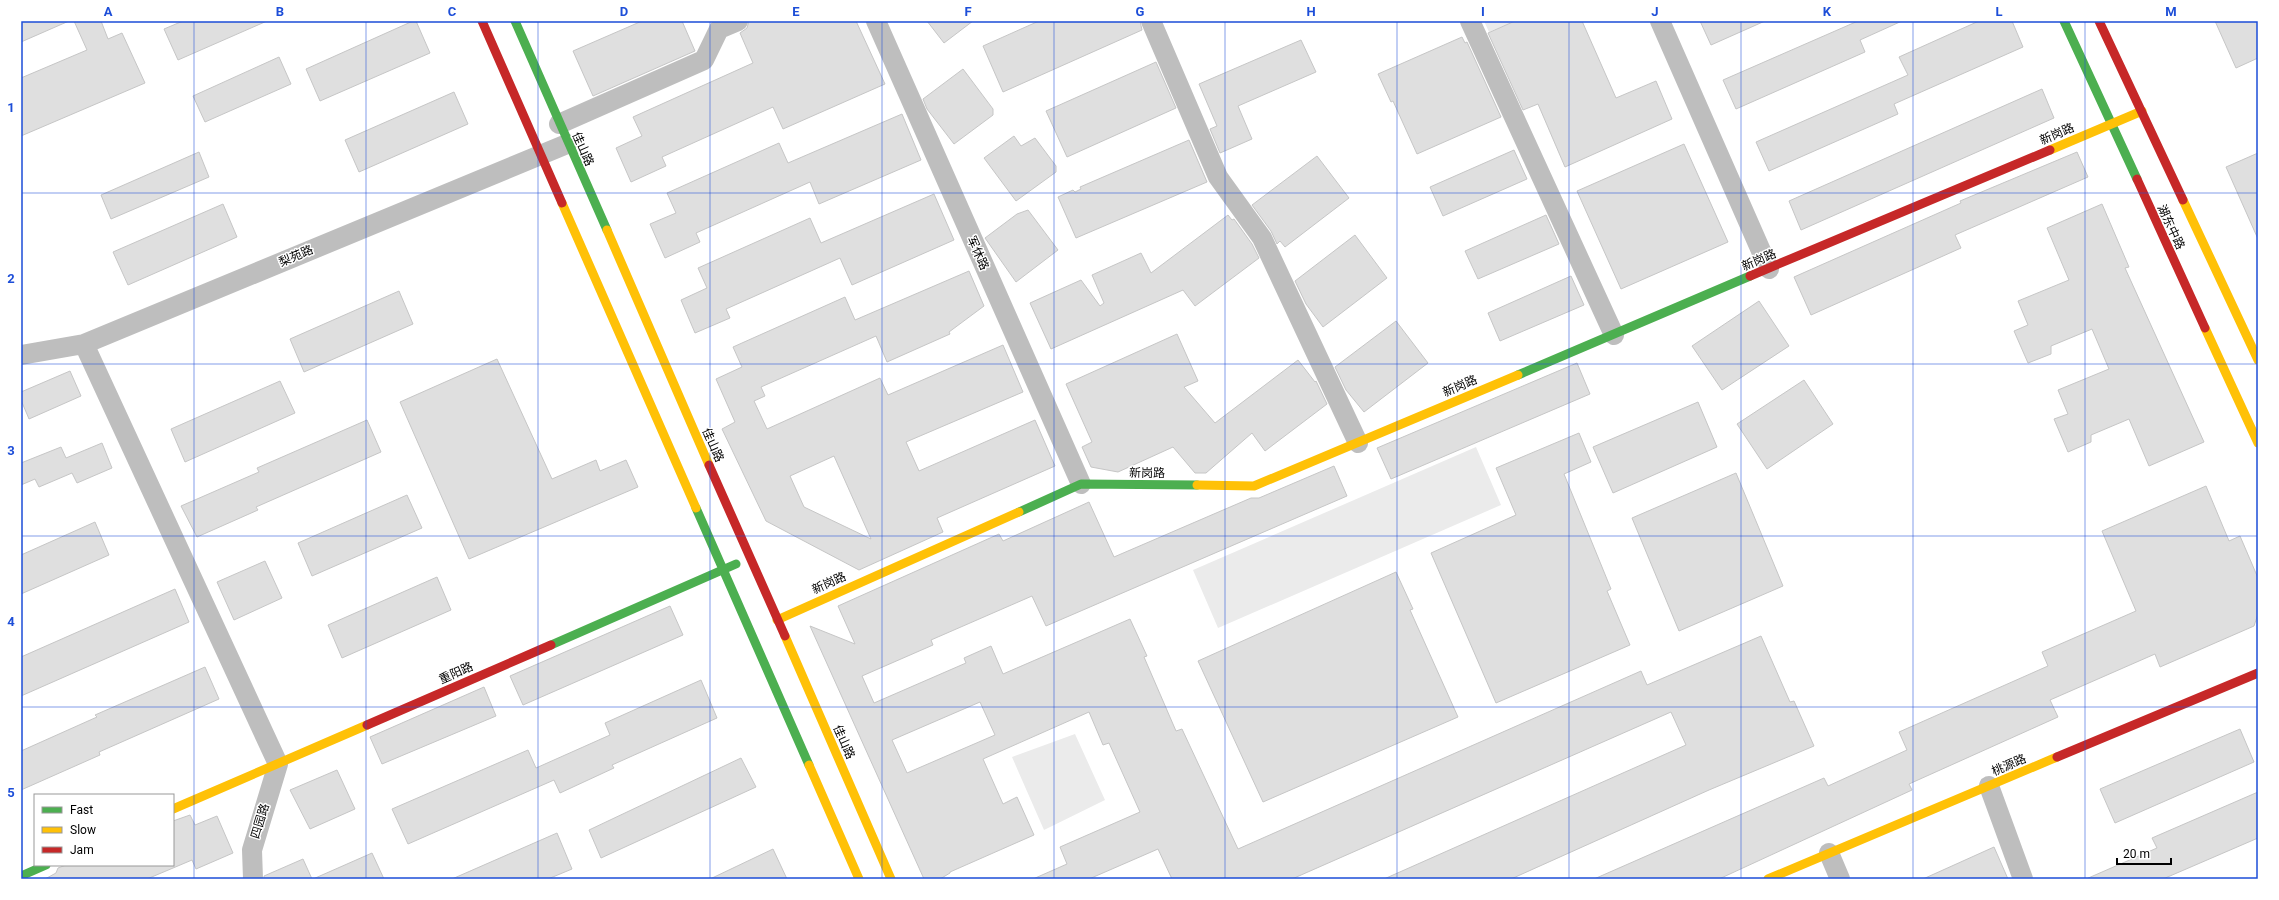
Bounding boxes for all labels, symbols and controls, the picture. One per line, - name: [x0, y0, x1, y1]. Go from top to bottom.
- text: A: [104, 4, 113, 19]
- text: B: [276, 4, 284, 19]
- text: C: [448, 4, 457, 19]
- text: D: [620, 4, 628, 19]
- text: E: [792, 4, 800, 19]
- text: F: [964, 4, 972, 19]
- text: G: [1136, 4, 1145, 19]
- text: H: [1306, 4, 1316, 19]
- text: I: [1481, 4, 1485, 19]
- text: J: [1651, 4, 1659, 19]
- text: K: [1823, 4, 1832, 19]
- text: L: [1995, 4, 2003, 19]
- text: M: [2165, 4, 2177, 19]
- text: 1: [7, 100, 15, 115]
- street label: 新岗路: [2038, 121, 2076, 147]
- street label: 佳山路: [569, 130, 597, 168]
- street label: 湖东中路: [2155, 202, 2187, 252]
- street label: 军休路: [964, 234, 992, 272]
- street label: 梨苑路: [277, 243, 315, 269]
- street label: 新岗路: [1740, 247, 1778, 273]
- text: 2: [7, 271, 15, 286]
- street label: 新岗路: [1441, 373, 1479, 399]
- street label: 佳山路: [699, 426, 727, 464]
- text: 3: [7, 443, 15, 458]
- street label: 新岗路: [1129, 466, 1165, 480]
- street label: 新岗路: [810, 569, 848, 597]
- text: 4: [7, 614, 15, 629]
- street label: 重阳路: [437, 659, 475, 687]
- street label: 佳山路: [830, 723, 858, 761]
- street label: 桃源路: [1990, 752, 2028, 778]
- text: 5: [7, 785, 15, 800]
- legend: [34, 794, 174, 866]
- street label: 四园路: [248, 802, 272, 840]
- text: Fast: [70, 803, 93, 817]
- text: Slow: [70, 823, 96, 837]
- scale bar: [2117, 840, 2171, 866]
- text: Jam: [70, 843, 94, 857]
- text: 20 m: [2123, 847, 2150, 861]

